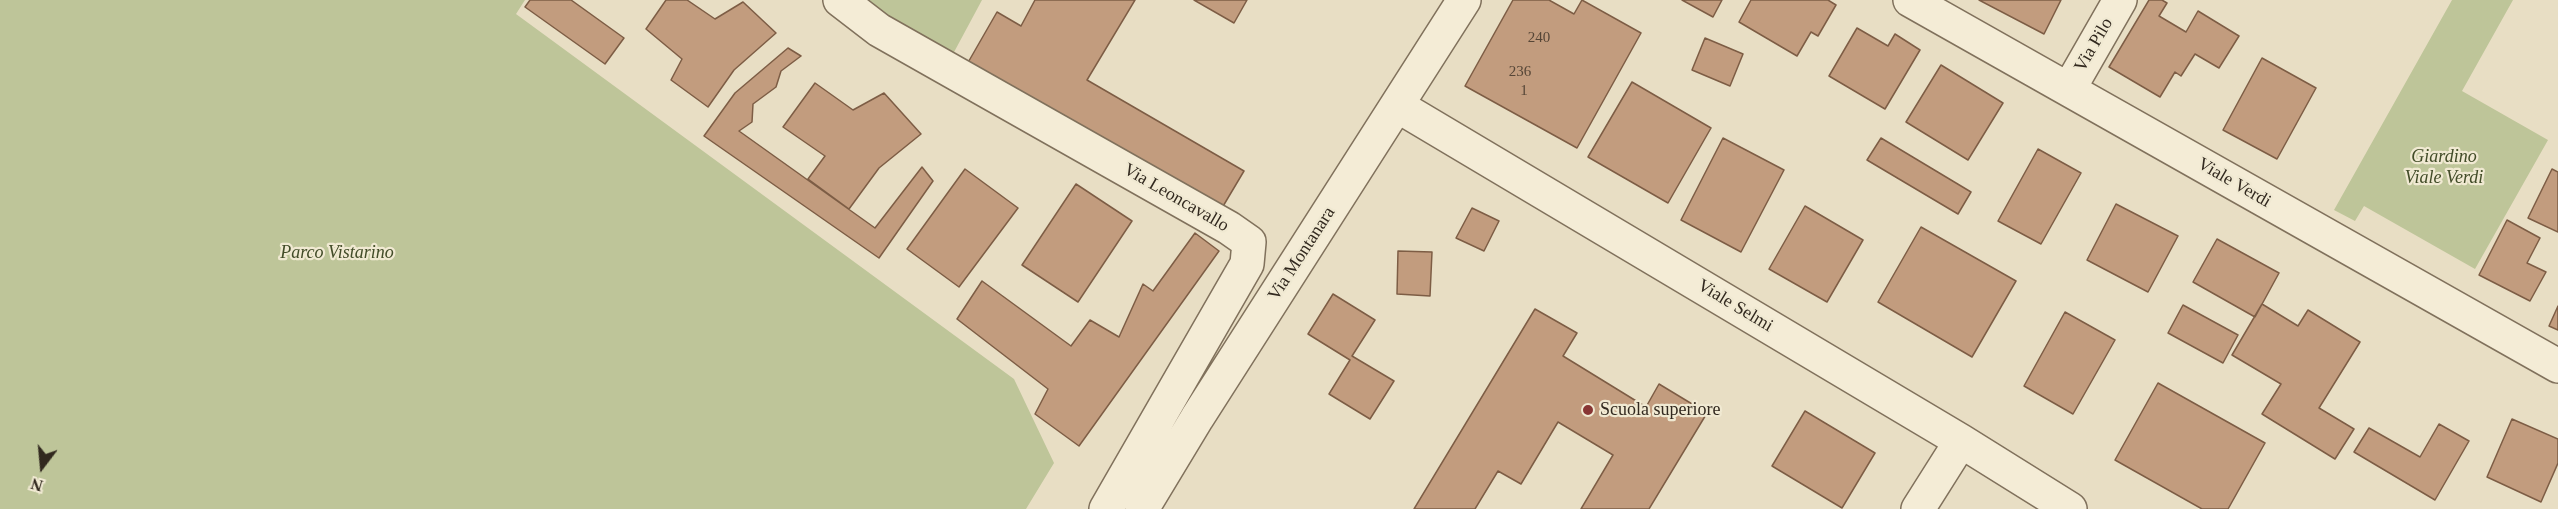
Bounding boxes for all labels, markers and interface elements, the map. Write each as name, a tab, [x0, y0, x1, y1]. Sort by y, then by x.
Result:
street label: Via Pilo	[2070, 14, 2118, 76]
house number: 240	[1528, 29, 1550, 47]
house number: 236	[1509, 63, 1531, 81]
house number: 1	[1520, 82, 1528, 100]
park label: Giardino Viale Verdi	[2405, 146, 2483, 188]
street label: Viale Verdi	[2193, 153, 2275, 213]
street label: Via Leoncavallo	[1119, 159, 1233, 237]
street label: Via Montanara	[1264, 203, 1340, 305]
park label: Parco Vistarino	[280, 242, 394, 264]
street label: Viale Selmi	[1693, 275, 1777, 337]
place label: Scuola superiore	[1600, 399, 1720, 421]
marker: Scuola superiore	[1581, 403, 1595, 417]
north arrow	[12, 437, 72, 497]
text: N	[29, 475, 45, 495]

